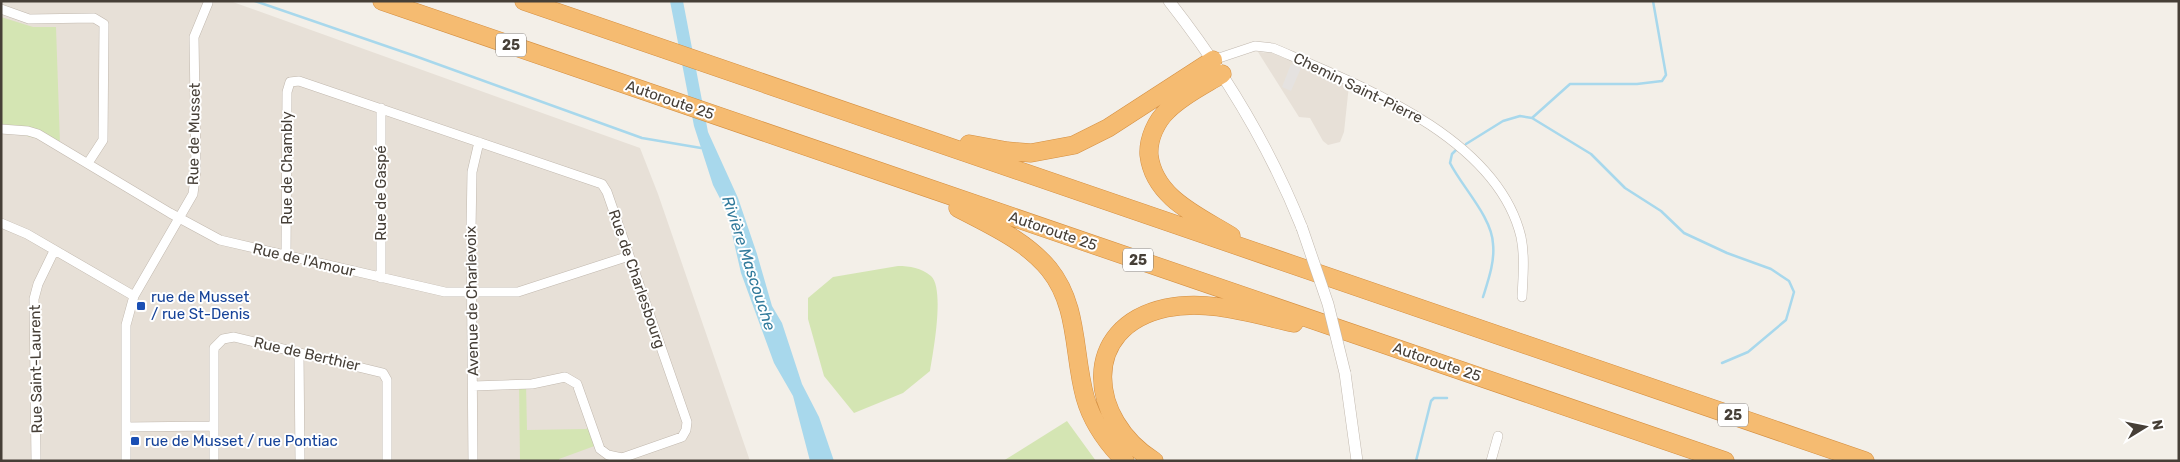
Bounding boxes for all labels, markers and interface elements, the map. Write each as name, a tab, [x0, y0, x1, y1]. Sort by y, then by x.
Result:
road number: 25	[496, 34, 526, 56]
street label: Chemin Saint-Pierre	[1290, 49, 1426, 127]
street label: Autoroute 25	[623, 76, 717, 124]
street label: Rue de Musset	[184, 83, 204, 185]
street label: Rue de Chambly	[278, 111, 296, 225]
street label: Rue de Gaspé	[372, 145, 390, 241]
water label: Rivière Mascouche	[718, 193, 780, 333]
street label: Rue de Charlesbourg	[605, 207, 669, 351]
street label: Autoroute 25	[1006, 207, 1100, 255]
street label: Avenue de Charlevoix	[462, 226, 482, 376]
street label: Rue de l'Amour	[251, 239, 357, 281]
road number: 25	[1123, 248, 1153, 272]
place label: rue de Musset / rue St-Denis	[151, 288, 250, 323]
marker: rue de Musset / rue St-Denis	[135, 300, 147, 312]
street label: Rue Saint-Laurent	[26, 304, 46, 433]
street label: Rue de Berthier	[252, 333, 362, 375]
street label: Autoroute 25	[1390, 338, 1484, 386]
north arrow	[2120, 402, 2170, 452]
road number: 25	[1718, 404, 1748, 426]
text: N	[2148, 418, 2167, 431]
place label: rue de Musset / rue Pontiac	[145, 432, 338, 450]
marker: rue de Musset / rue Pontiac	[129, 435, 141, 447]

